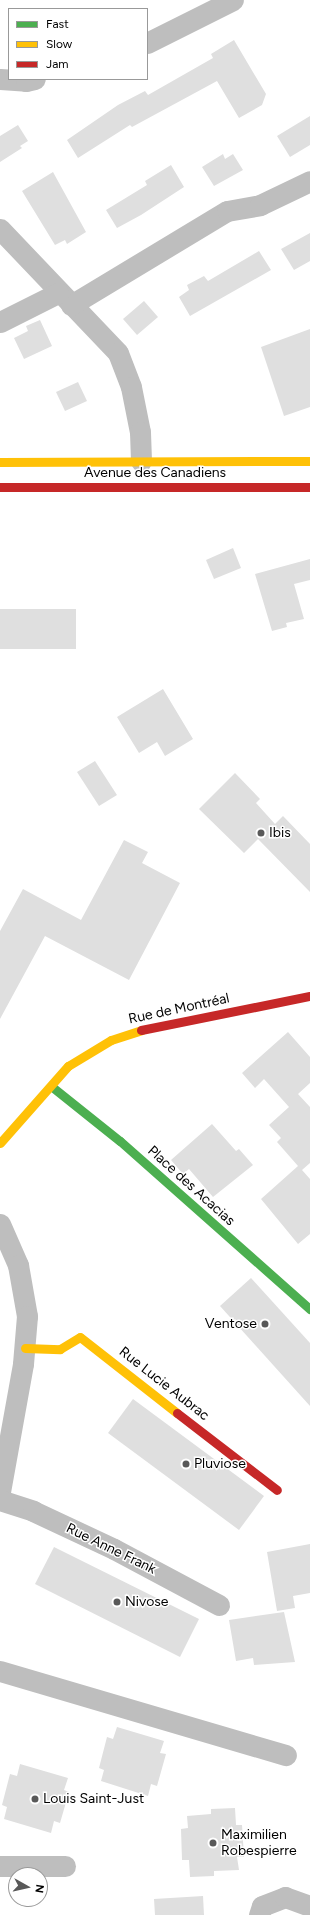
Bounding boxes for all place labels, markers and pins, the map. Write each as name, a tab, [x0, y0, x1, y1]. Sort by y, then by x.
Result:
place label: Ibis	[269, 825, 291, 841]
marker: Ibis	[256, 828, 266, 838]
place label: Ventose	[205, 1316, 257, 1332]
marker: Ventose	[260, 1319, 270, 1329]
place label: Pluviose	[194, 1456, 246, 1472]
marker: Pluviose	[181, 1459, 191, 1469]
place label: Nivose	[125, 1594, 168, 1610]
marker: Nivose	[112, 1597, 122, 1607]
place label: Louis Saint-Just	[43, 1791, 144, 1807]
marker: Louis Saint-Just	[30, 1794, 40, 1804]
place label: Maximilien Robespierre	[221, 1827, 297, 1860]
marker: Maximilien Robespierre	[208, 1838, 218, 1848]

